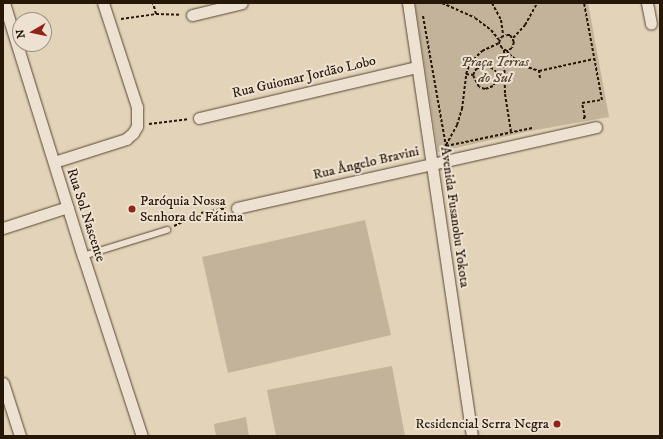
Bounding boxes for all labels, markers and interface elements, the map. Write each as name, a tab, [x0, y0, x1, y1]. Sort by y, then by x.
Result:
north arrow	[12, 12, 52, 52]
text: N	[14, 28, 29, 39]
street label: Rua Guiomar Jordão Lobo	[231, 52, 377, 102]
park label: Praça Terras do Sul	[461, 54, 529, 86]
street label: Rua Ângelo Bravini	[311, 143, 421, 183]
street label: Avenida Fusanobu Yokota	[437, 145, 473, 289]
street label: Rua Sol Nascente	[63, 166, 109, 264]
place label: Paróquia Nossa Senhora de Fátima	[140, 193, 243, 226]
marker: Paróquia Nossa Senhora de Fátima	[127, 204, 137, 214]
place label: Residencial Serra Negra	[415, 416, 549, 432]
marker: Residencial Serra Negra	[552, 419, 562, 429]

